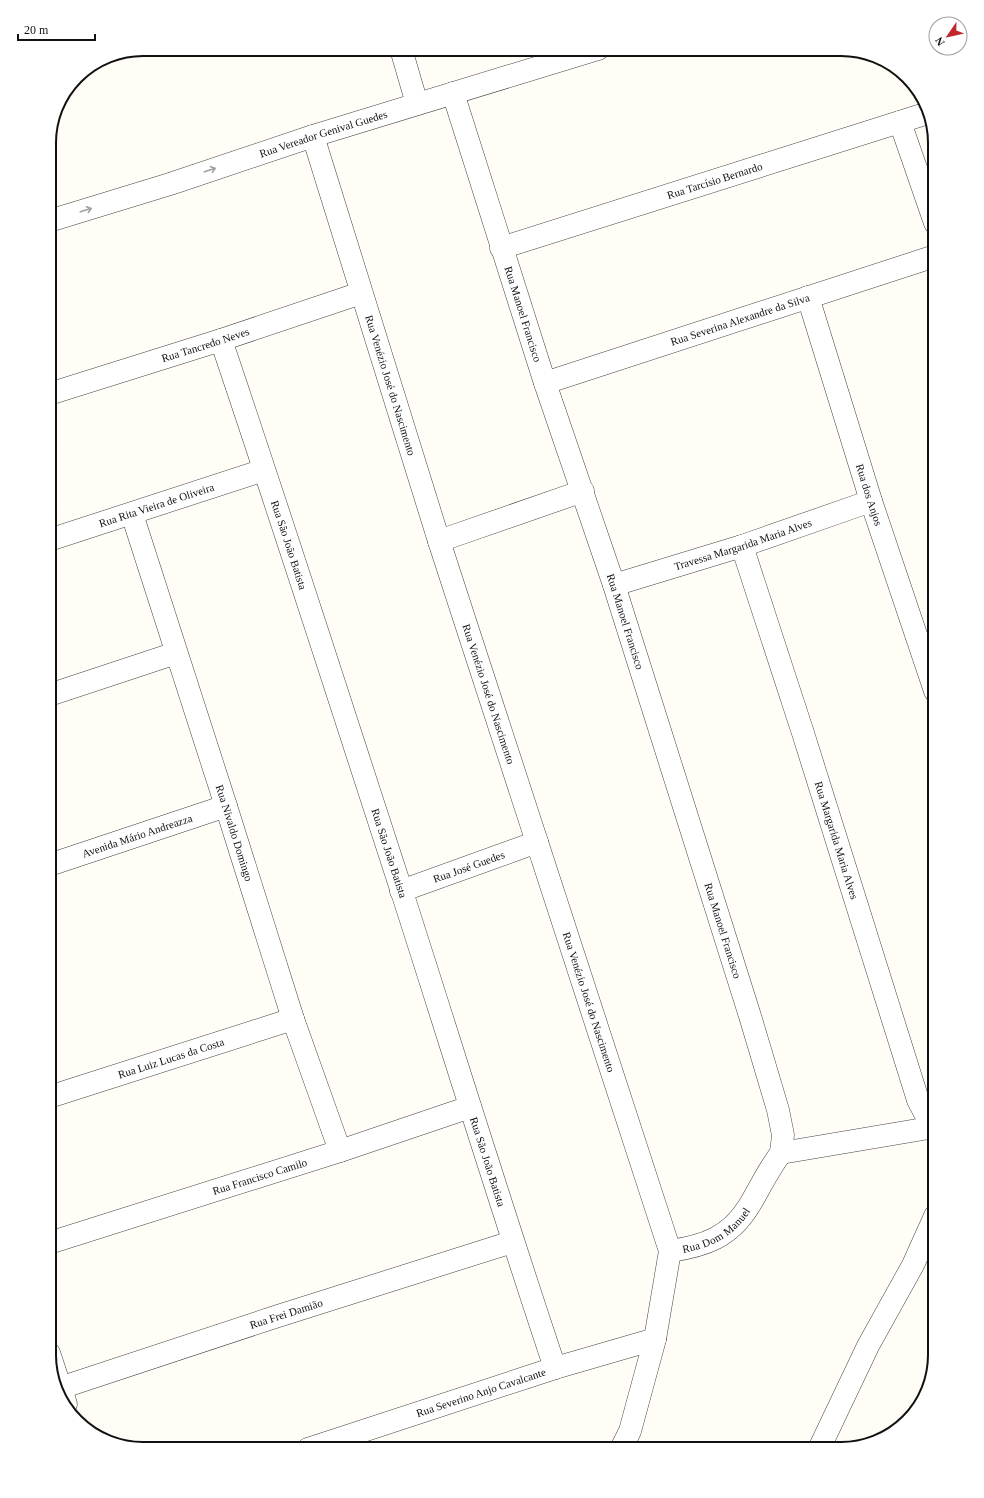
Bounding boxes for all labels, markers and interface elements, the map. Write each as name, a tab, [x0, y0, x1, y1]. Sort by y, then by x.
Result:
scale bar	[18, 16, 95, 42]
north arrow	[928, 16, 968, 56]
text: 20 m	[24, 23, 49, 37]
text: N	[932, 35, 947, 48]
street label: Rua Vereador Genival Guedes	[258, 108, 389, 160]
street label: Rua Tarcísio Bernardo	[665, 160, 764, 201]
one-way arrow	[204, 166, 217, 173]
one-way arrow	[80, 206, 93, 213]
street label: Rua Manoel Francisco	[502, 265, 544, 364]
street label: Rua Severina Alexandre da Silva	[669, 291, 811, 348]
street label: Rua Venézio José do Nascimento	[363, 313, 418, 457]
street label: Rua Tancredo Neves	[160, 325, 251, 364]
street label: Rua dos Anjos	[854, 462, 885, 527]
street label: Rua Rita Vieira de Oliveira	[97, 481, 216, 529]
street label: Rua São João Batista	[269, 499, 309, 591]
street label: Travessa Margarida Maria Alves	[672, 516, 813, 572]
street label: Rua Manoel Francisco	[605, 572, 646, 671]
street label: Rua Venézio José do Nascimento	[460, 622, 517, 766]
street label: Rua Margarida Maria Alves	[812, 780, 861, 901]
street label: Rua Nivaldo Domingo	[214, 783, 255, 883]
street label: Rua São João Batista	[369, 807, 409, 899]
street label: Avenida Mário Andreazza	[81, 812, 194, 860]
street label: Rua José Guedes	[431, 848, 506, 885]
street label: Rua Manoel Francisco	[702, 881, 744, 980]
street label: Rua Venézio José do Nascimento	[561, 931, 618, 1074]
street label: Rua Luiz Lucas da Costa	[116, 1035, 226, 1081]
street label: Rua São João Batista	[468, 1116, 508, 1208]
street label: Rua Francisco Camilo	[211, 1156, 309, 1197]
street label: Rua Dom Manuel	[681, 1205, 752, 1255]
street label: Rua Frei Damião	[248, 1296, 324, 1331]
street label: Rua Severino Anjo Cavalcante	[415, 1365, 547, 1419]

